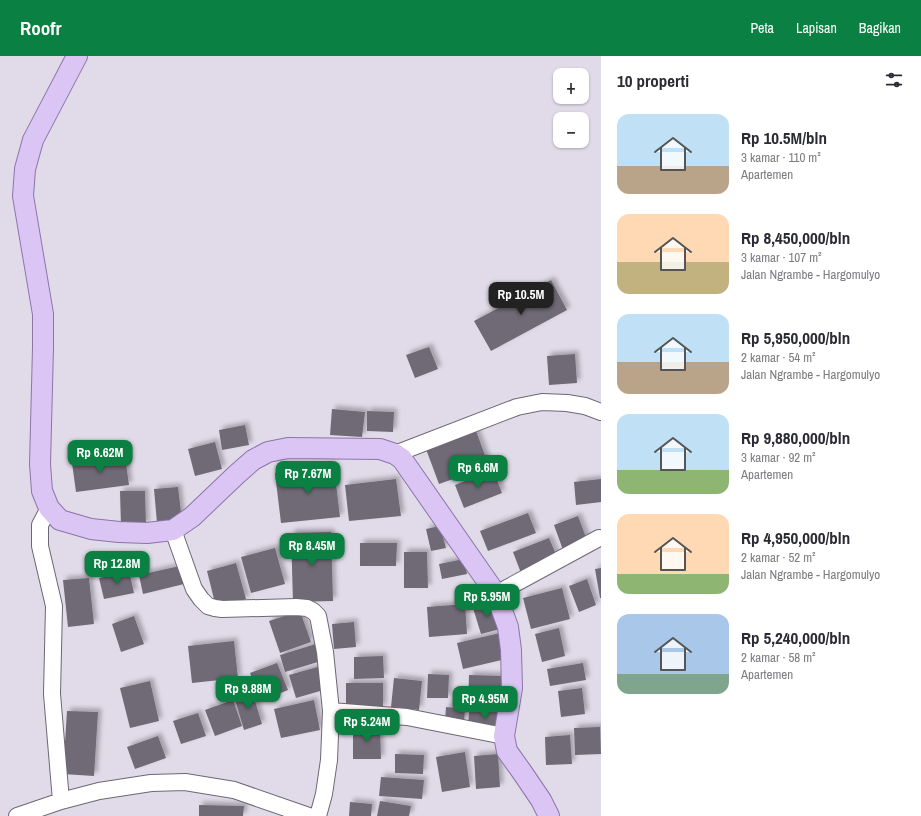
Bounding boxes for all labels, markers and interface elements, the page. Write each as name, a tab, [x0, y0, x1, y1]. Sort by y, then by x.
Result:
text: Roofr	[20, 15, 62, 41]
text: Peta	[750, 19, 774, 37]
text: Lapisan	[796, 19, 837, 37]
text: Bagikan	[859, 19, 901, 37]
map controls	[553, 68, 589, 148]
button: +	[553, 68, 589, 104]
text: 10 properti	[617, 69, 689, 92]
icon: filters	[883, 69, 905, 91]
button: −	[553, 112, 589, 148]
text: Rp 10.5M/bln	[741, 126, 827, 149]
icon: home	[649, 130, 697, 178]
text: 3 kamar · 110 m²	[741, 149, 821, 166]
text: Apartemen	[741, 166, 793, 183]
text: Rp 8,450,000/bln	[741, 226, 850, 249]
icon: home	[649, 230, 697, 278]
text: 3 kamar · 107 m²	[741, 249, 822, 266]
text: Jalan Ngrambe - Hargomulyo	[741, 266, 880, 283]
pin: Rp 10.5M	[480, 282, 562, 316]
text: Rp 10.5M	[498, 286, 544, 303]
text: Rp 5,950,000/bln	[741, 326, 850, 349]
icon: home	[649, 330, 697, 378]
text: 2 kamar · 54 m²	[741, 349, 816, 366]
text: Jalan Ngrambe - Hargomulyo	[741, 366, 880, 383]
text: Rp 9,880,000/bln	[741, 426, 850, 449]
icon: home	[649, 430, 697, 478]
pin: Rp 6.62M	[59, 440, 141, 474]
text: Rp 6.62M	[77, 444, 123, 461]
text: 3 kamar · 92 m²	[741, 449, 816, 466]
pin: Rp 6.6M	[441, 455, 515, 489]
text: Rp 6.6M	[458, 459, 498, 476]
pin: Rp 7.67M	[267, 461, 349, 495]
text: Rp 7.67M	[285, 465, 331, 482]
text: Apartemen	[741, 466, 793, 483]
text: Rp 4,950,000/bln	[741, 526, 850, 549]
icon: home	[649, 530, 697, 578]
pin: Rp 8.45M	[271, 533, 353, 567]
text: Rp 8.45M	[289, 537, 335, 554]
text: 2 kamar · 52 m²	[741, 549, 816, 566]
pin: Rp 12.8M	[76, 551, 158, 585]
text: Rp 12.8M	[94, 555, 140, 572]
text: Jalan Ngrambe - Hargomulyo	[741, 566, 880, 583]
pin: Rp 5.95M	[446, 584, 528, 618]
text: Rp 5.95M	[464, 588, 510, 605]
text: Rp 5,240,000/bln	[741, 626, 850, 649]
icon: home	[649, 630, 697, 678]
text: 2 kamar · 58 m²	[741, 649, 816, 666]
text: Apartemen	[741, 666, 793, 683]
pin: Rp 9.88M	[207, 676, 289, 710]
text: Rp 9.88M	[225, 680, 271, 697]
pin: Rp 4.95M	[444, 686, 526, 720]
text: Rp 4.95M	[462, 690, 508, 707]
pin: Rp 5.24M	[326, 709, 408, 743]
text: Rp 5.24M	[344, 713, 390, 730]

